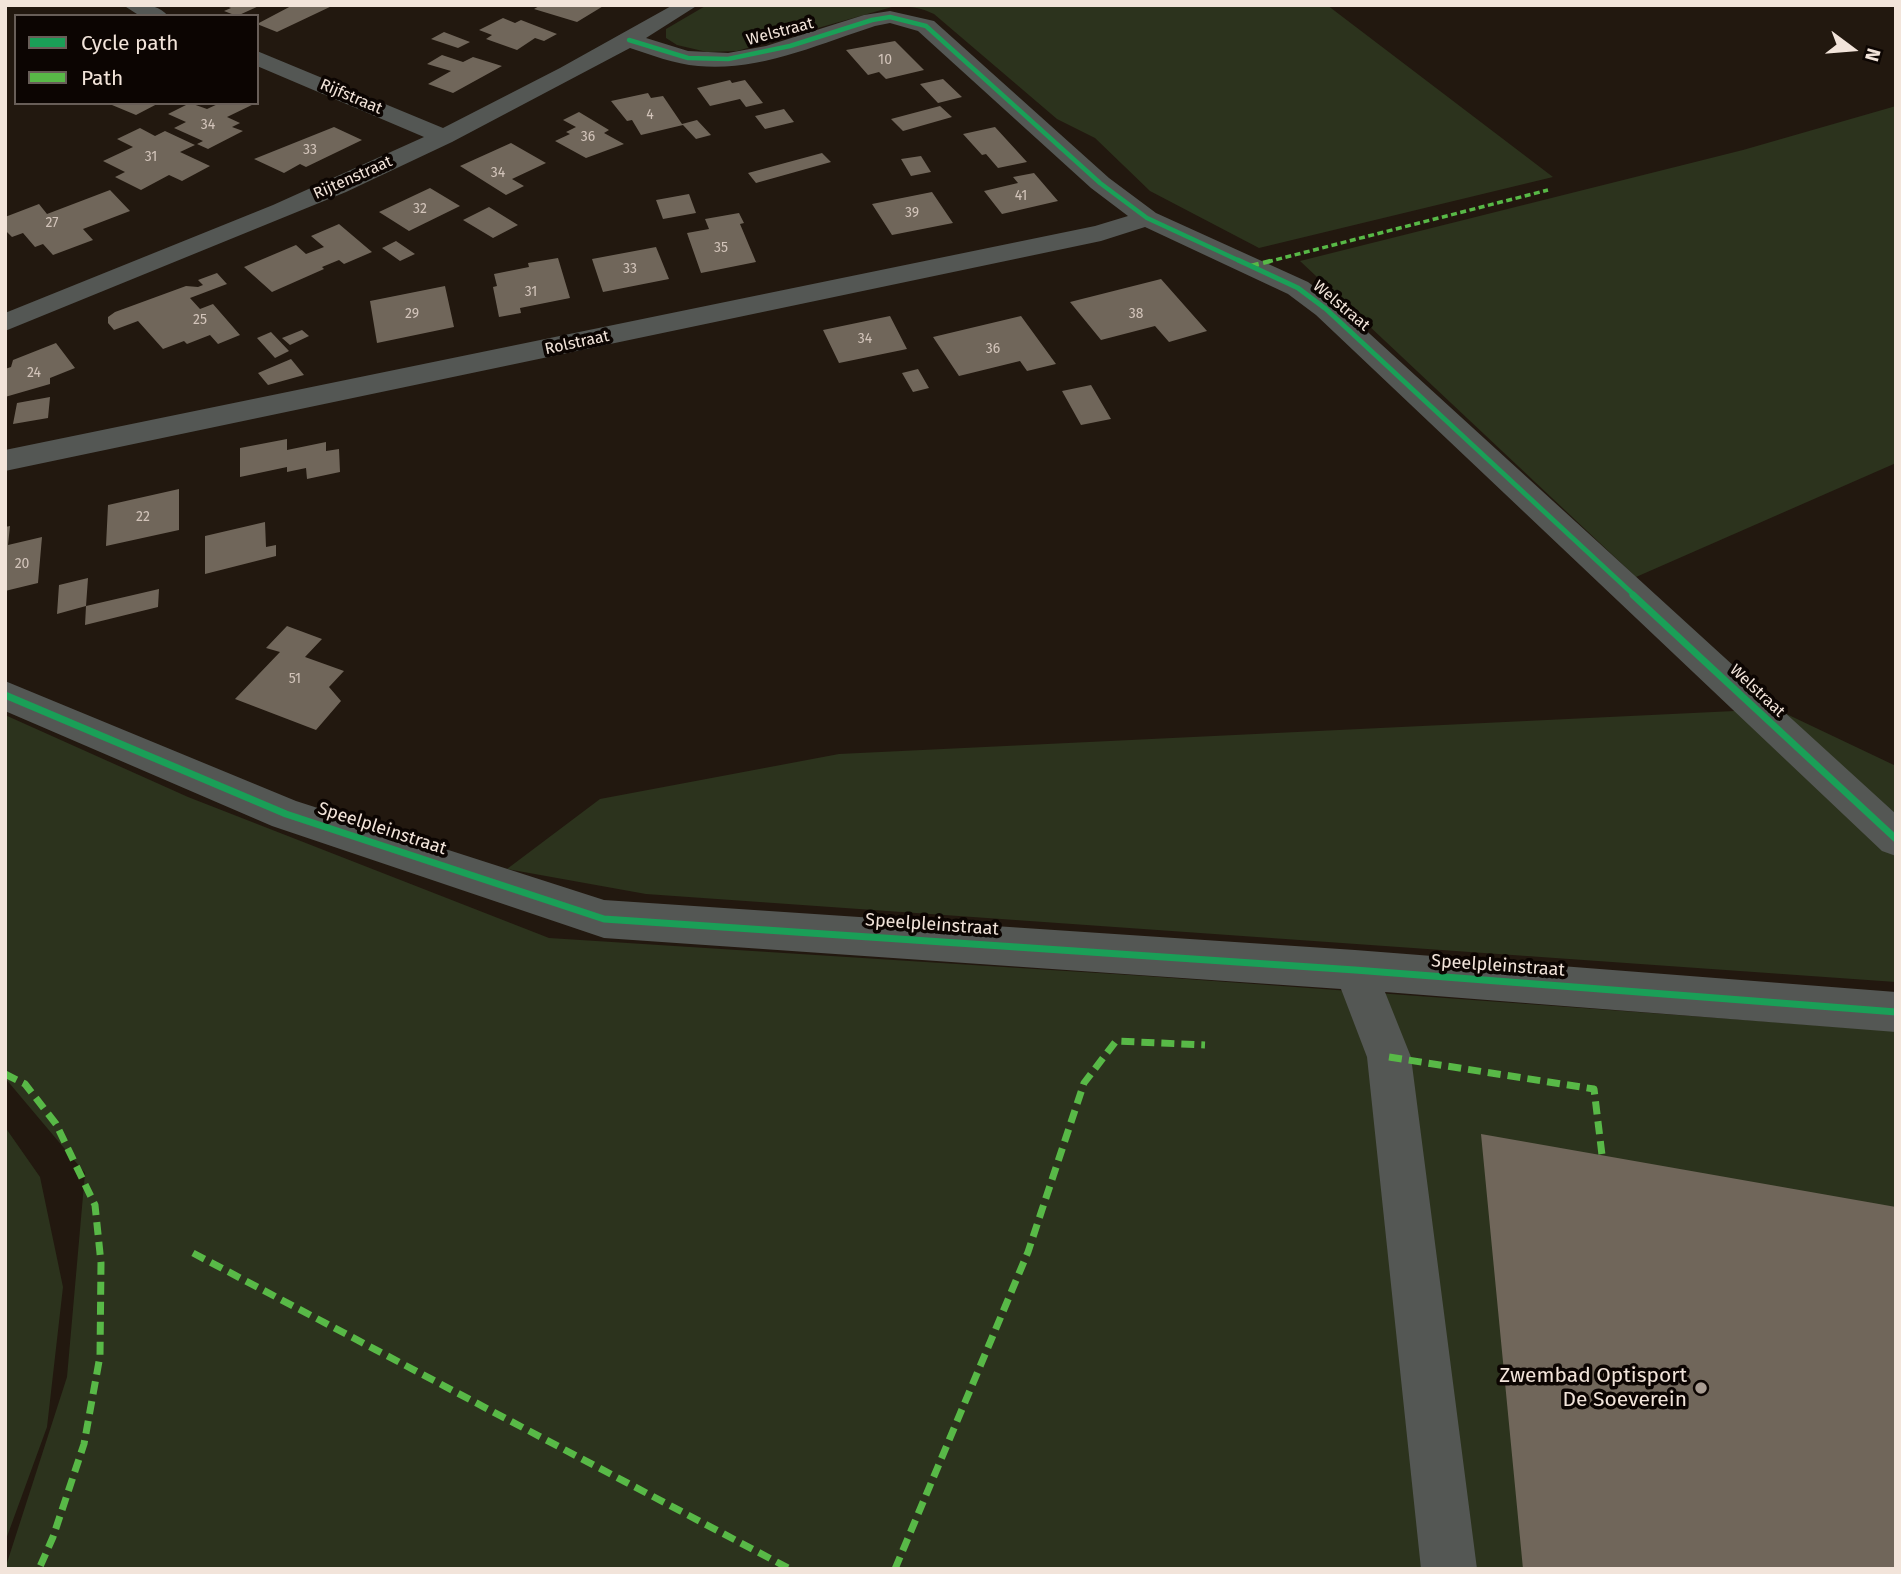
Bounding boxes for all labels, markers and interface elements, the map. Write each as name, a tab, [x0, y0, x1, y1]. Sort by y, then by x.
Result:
legend	[14, 14, 259, 105]
street label: Welstraat	[744, 14, 816, 50]
north arrow	[1817, 14, 1887, 84]
text: Cycle path	[81, 30, 179, 56]
text: N	[1860, 46, 1885, 64]
house number: 10	[878, 52, 892, 68]
text: Path	[81, 65, 123, 91]
street label: Rijfstraat	[317, 75, 385, 119]
house number: 4	[646, 107, 654, 123]
house number: 34	[201, 117, 215, 133]
house number: 36	[581, 129, 595, 145]
house number: 33	[303, 142, 317, 158]
house number: 31	[145, 149, 157, 165]
street label: Rijtenstraat	[311, 152, 395, 204]
house number: 34	[491, 165, 505, 181]
house number: 41	[1015, 188, 1027, 204]
house number: 32	[413, 201, 427, 217]
house number: 39	[905, 205, 919, 221]
house number: 27	[45, 215, 59, 231]
house number: 35	[714, 240, 728, 256]
house number: 33	[623, 261, 637, 277]
street label: Welstraat	[1309, 277, 1373, 335]
house number: 31	[525, 284, 537, 300]
house number: 29	[405, 306, 419, 322]
house number: 38	[1129, 306, 1143, 322]
house number: 25	[193, 312, 207, 328]
street label: Rolstraat	[543, 327, 611, 359]
house number: 34	[858, 331, 872, 347]
house number: 36	[986, 341, 1000, 357]
house number: 24	[27, 365, 41, 381]
house number: 22	[136, 509, 150, 525]
house number: 20	[15, 556, 29, 572]
street label: Welstraat	[1725, 661, 1789, 721]
house number: 51	[289, 671, 301, 687]
street label: Speelpleinstraat	[315, 798, 449, 860]
street label: Speelpleinstraat	[864, 910, 1000, 940]
street label: Speelpleinstraat	[1430, 951, 1566, 981]
place label: Zwembad Optisport De Soeverein	[1499, 1363, 1687, 1413]
marker: Zwembad Optisport De Soeverein	[1693, 1380, 1709, 1396]

